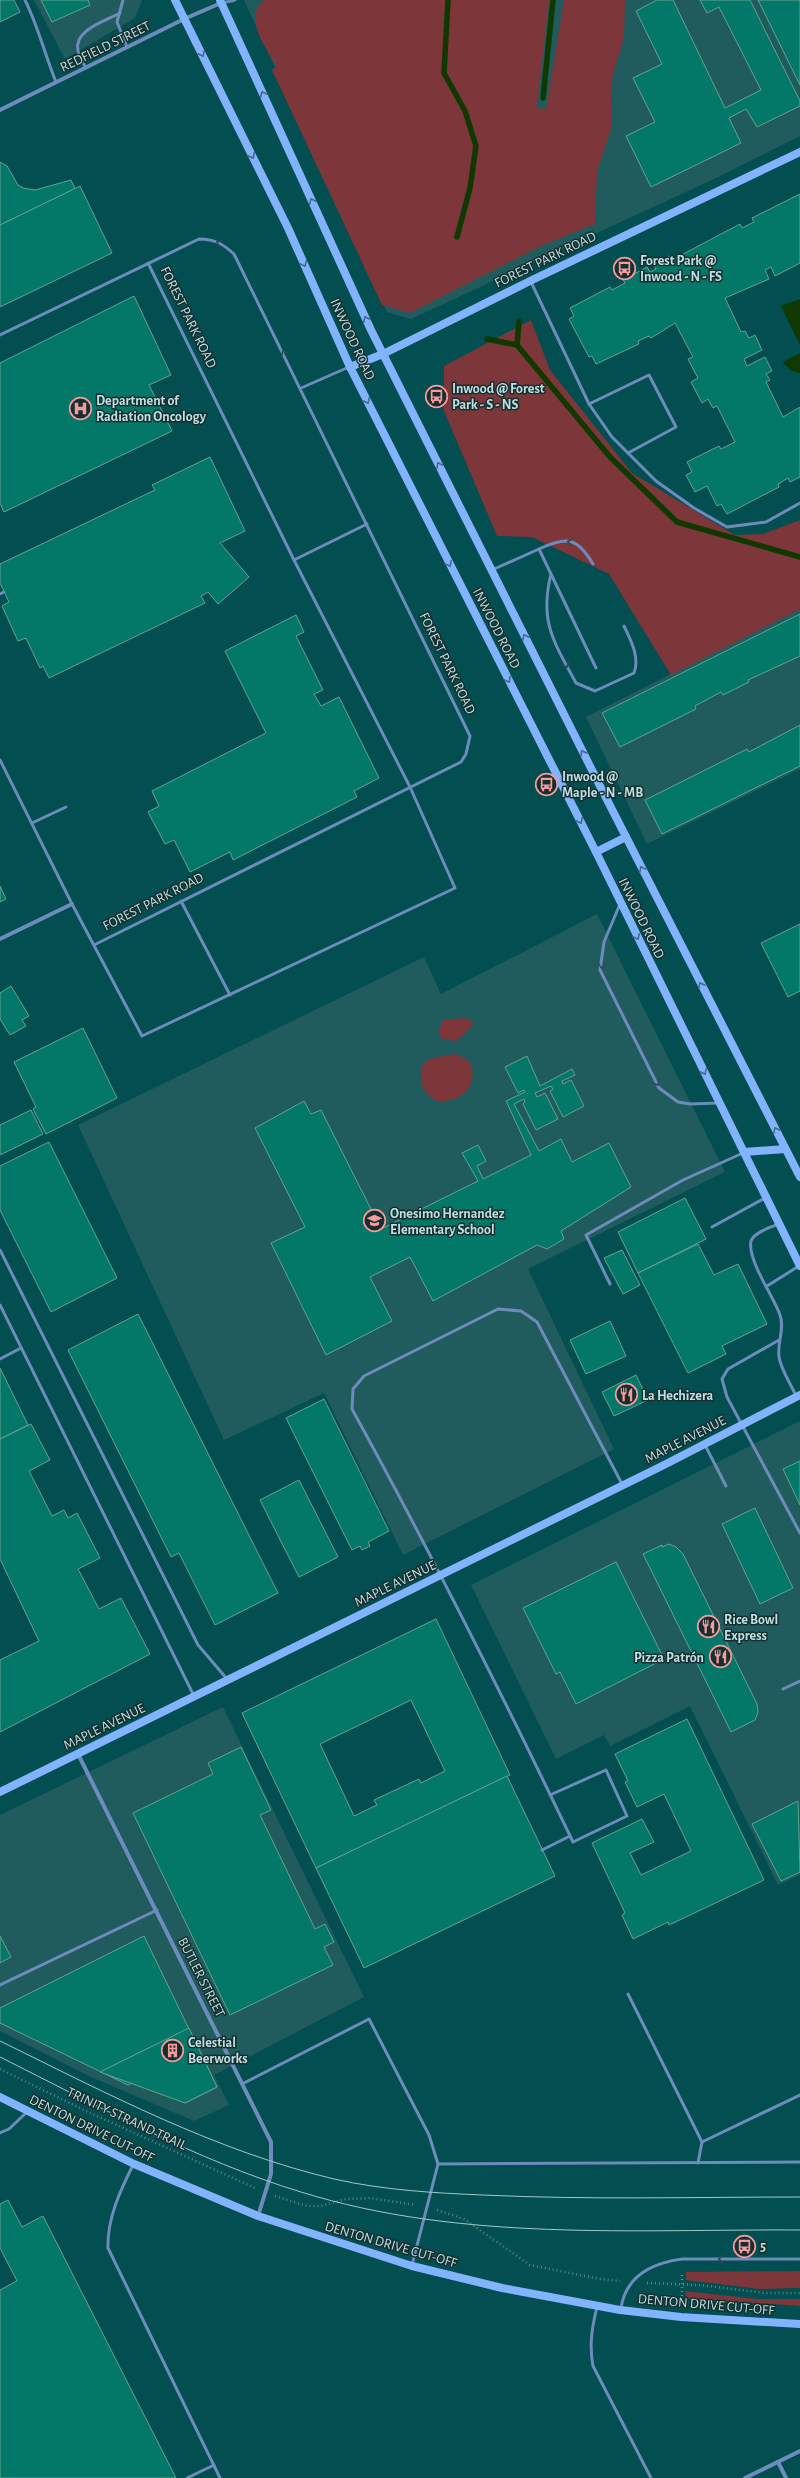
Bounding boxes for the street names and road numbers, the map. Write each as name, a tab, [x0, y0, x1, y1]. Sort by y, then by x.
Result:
street label: REDFIELD STREET	[58, 19, 153, 75]
street label: FOREST PARK ROAD	[493, 229, 598, 290]
street label: FOREST PARK ROAD	[158, 265, 219, 370]
street label: INWOOD ROAD	[327, 297, 377, 382]
street label: INWOOD ROAD	[470, 586, 522, 671]
street label: FOREST PARK ROAD	[417, 611, 478, 716]
street label: FOREST PARK ROAD	[101, 870, 206, 933]
street label: INWOOD ROAD	[616, 876, 667, 961]
street label: MAPLE AVENUE	[643, 1413, 728, 1466]
street label: MAPLE AVENUE	[352, 1558, 439, 1610]
street label: MAPLE AVENUE	[61, 1701, 148, 1753]
street label: BUTLER STREET	[175, 1935, 227, 2020]
street label: TRINITY STRAND TRAIL	[65, 2085, 189, 2153]
street label: DENTON DRIVE CUT-OFF	[27, 2093, 157, 2166]
street label: DENTON DRIVE CUT-OFF	[323, 2219, 459, 2271]
street label: DENTON DRIVE CUT-OFF	[637, 2292, 776, 2318]

